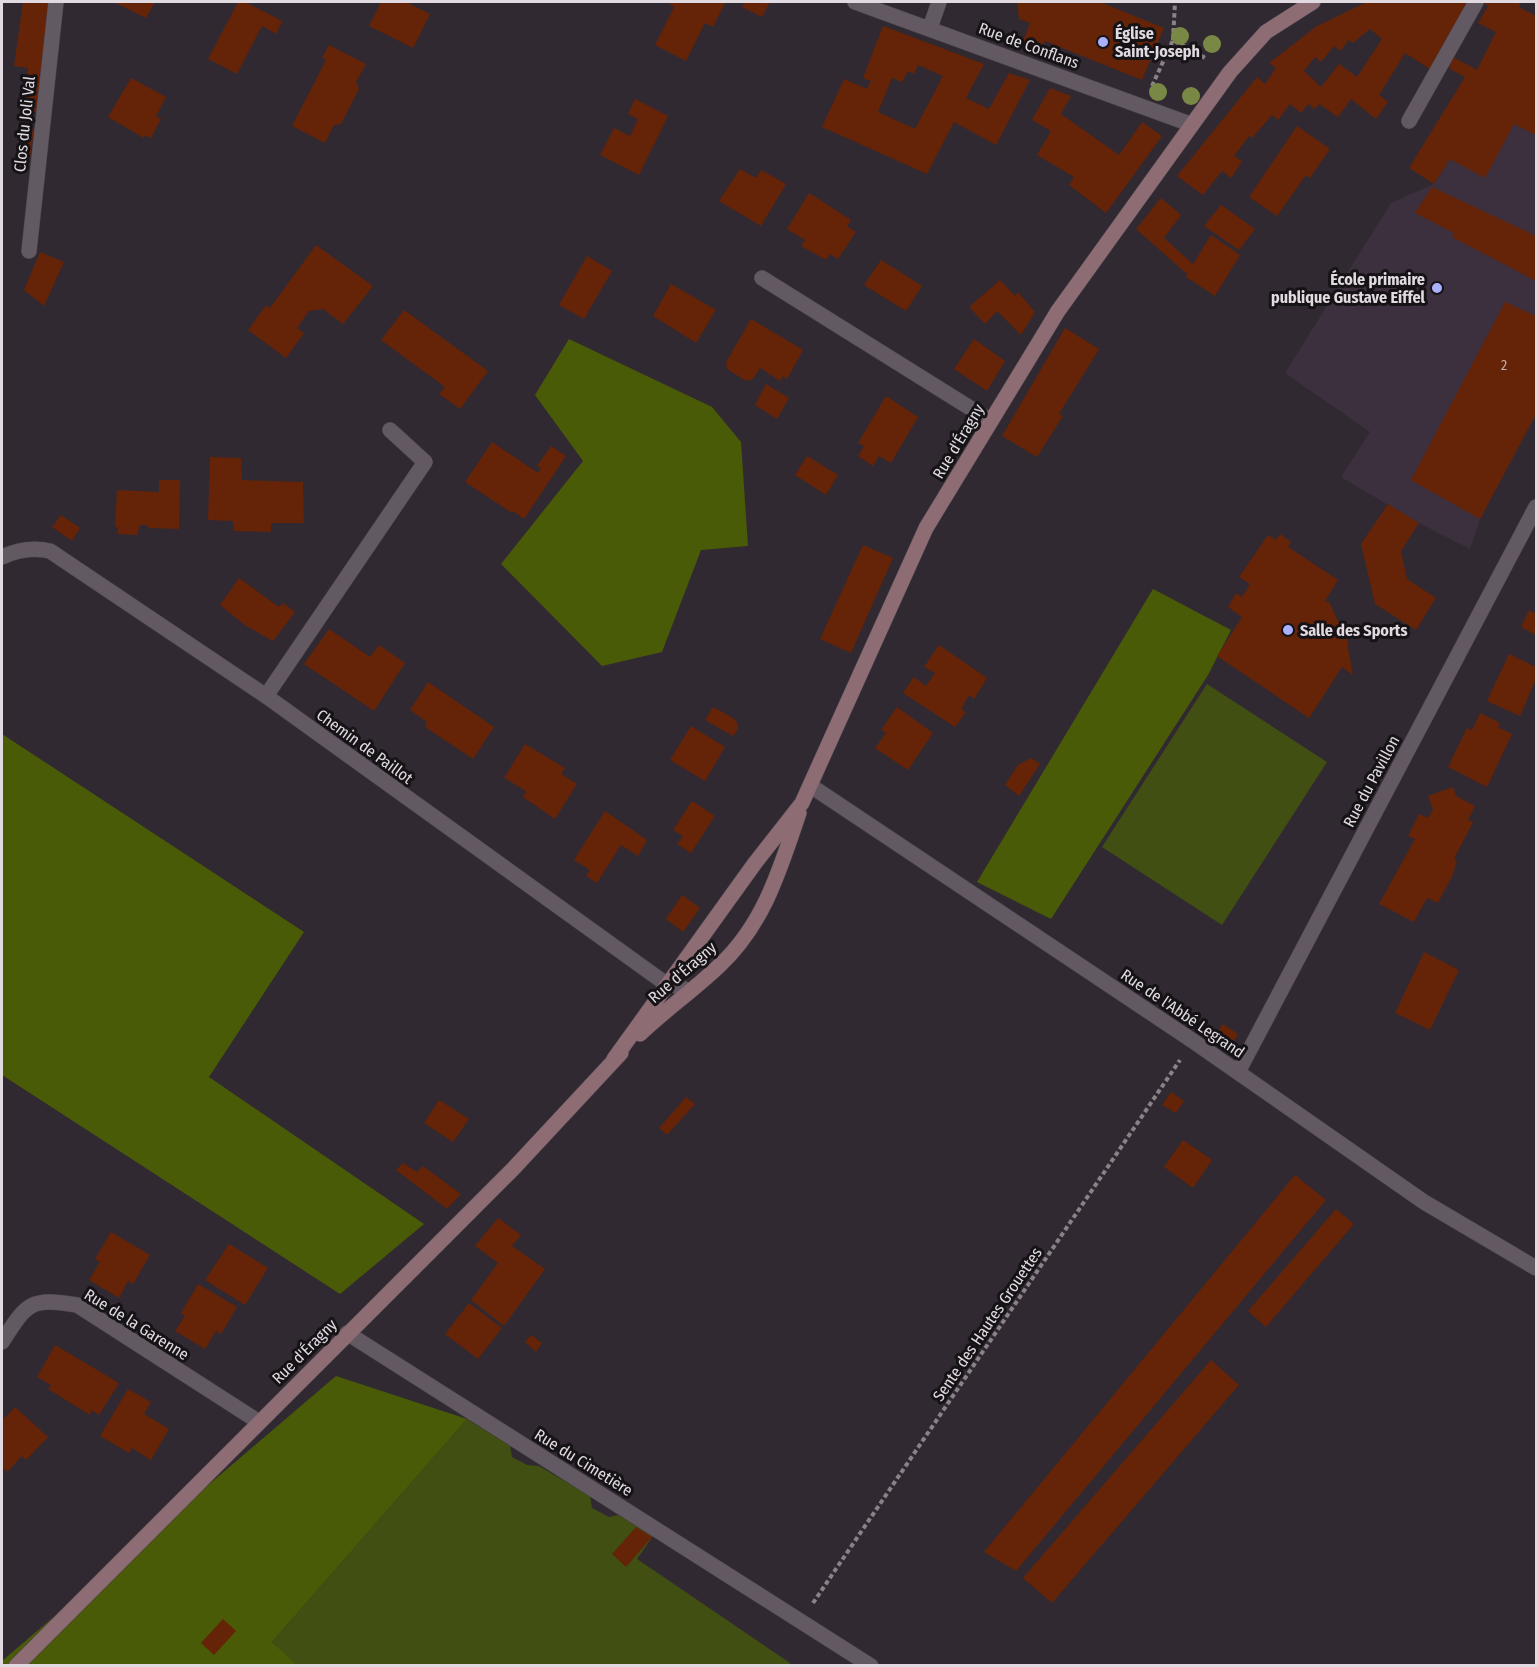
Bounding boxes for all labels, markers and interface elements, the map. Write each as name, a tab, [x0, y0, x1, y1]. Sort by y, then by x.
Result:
street label: Rue de Conflans	[976, 19, 1082, 72]
place label: Église Saint-Joseph	[1115, 23, 1200, 61]
marker: Église Saint-Joseph	[1096, 35, 1110, 49]
street label: Clos du Joli Val	[10, 75, 39, 173]
place label: École primaire publique Gustave Eiffel	[1271, 269, 1426, 307]
marker: École primaire publique Gustave Eiffel	[1430, 281, 1444, 295]
house number: 2	[1501, 357, 1507, 374]
street label: Rue d'Éragny	[929, 400, 989, 482]
place label: Salle des Sports	[1300, 621, 1407, 640]
marker: Salle des Sports	[1281, 623, 1295, 637]
street label: Chemin de Paillot	[313, 705, 417, 788]
street label: Rue du Pavillon	[1339, 732, 1404, 830]
street label: Rue d'Éragny	[645, 937, 721, 1007]
street label: Rue de l'Abbé Legrand	[1117, 965, 1248, 1062]
street label: Sente des Hautes Grouettes	[929, 1244, 1046, 1405]
street label: Rue de la Garenne	[81, 1285, 193, 1364]
street label: Rue d'Éragny	[268, 1314, 341, 1388]
street label: Rue du Cimetière	[531, 1425, 636, 1500]

